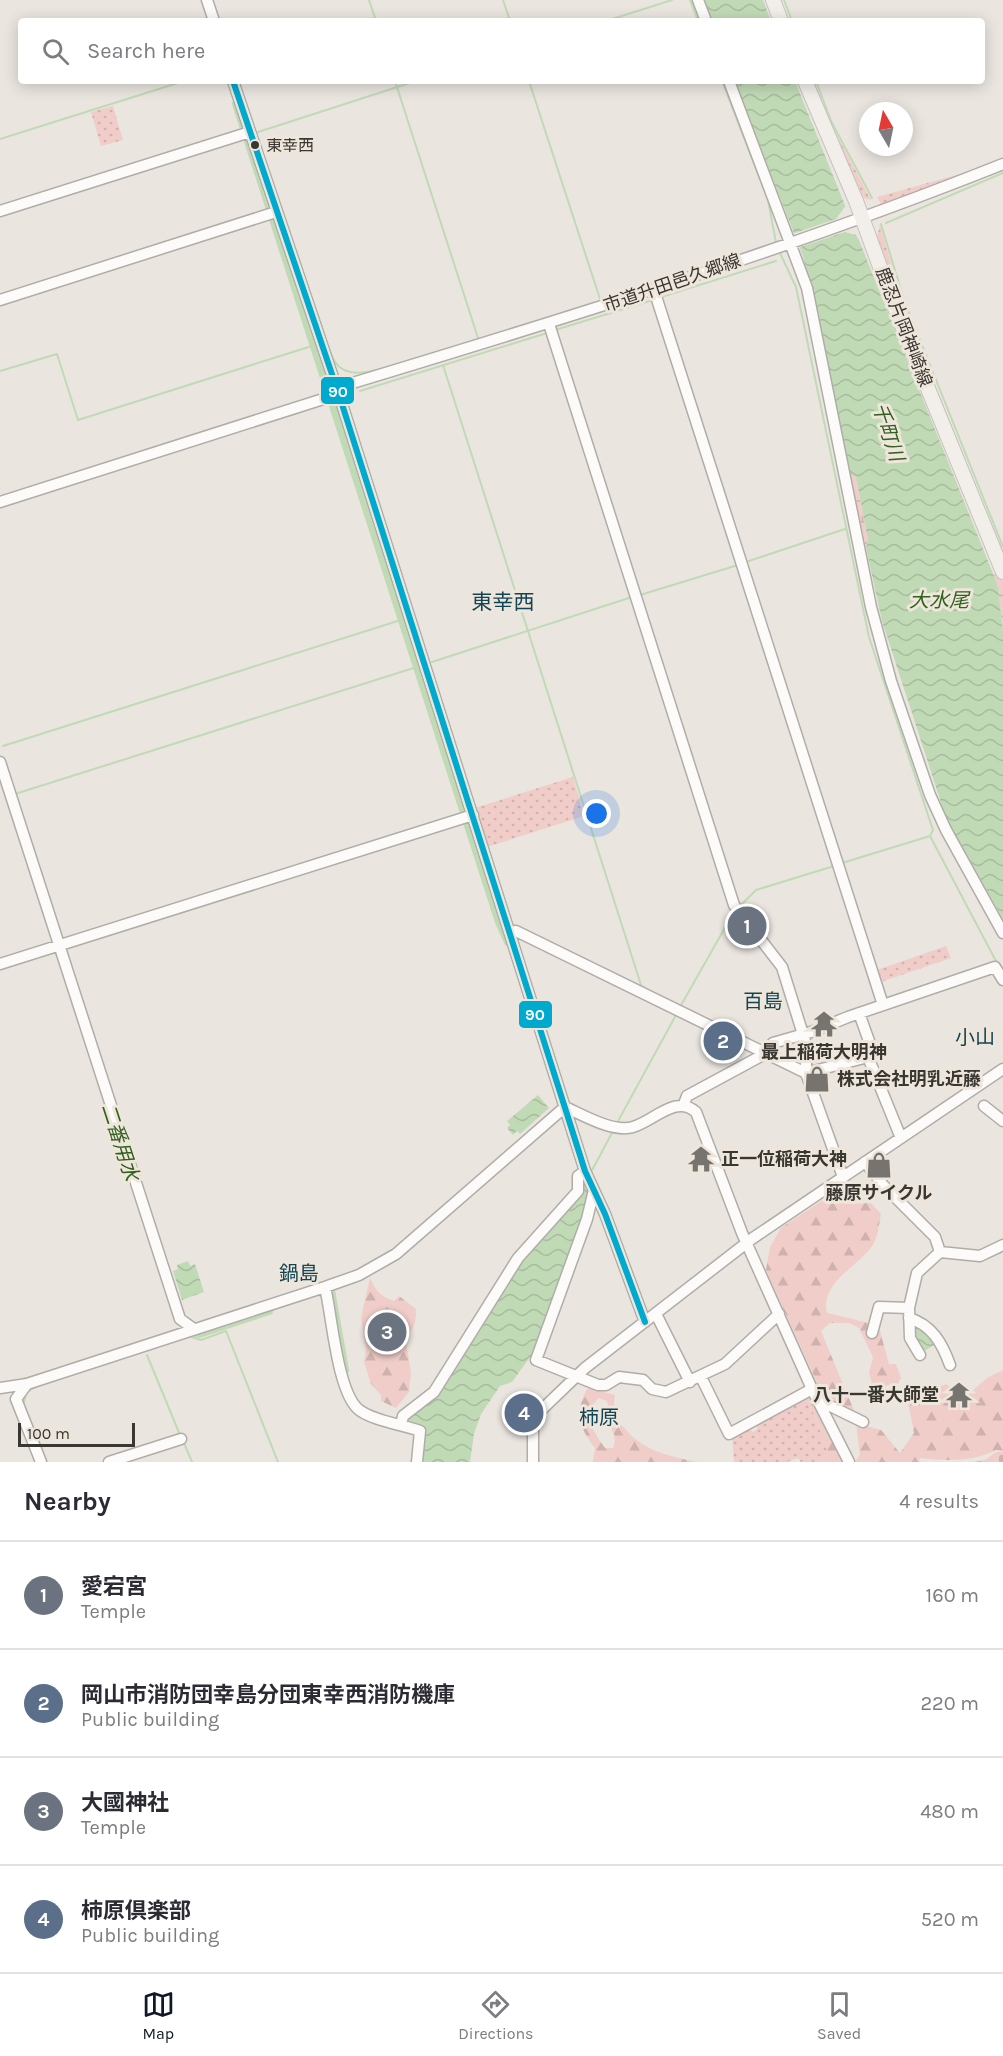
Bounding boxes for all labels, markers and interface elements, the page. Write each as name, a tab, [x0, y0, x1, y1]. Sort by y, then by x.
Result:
search box	[18, 18, 985, 84]
icon: search	[39, 35, 72, 68]
text: Search here	[87, 38, 205, 64]
north arrow	[859, 102, 913, 156]
place label: 東幸西	[266, 136, 314, 155]
marker: 東幸西	[249, 139, 261, 151]
street label: 市道升田邑久郷線	[600, 249, 744, 317]
street label: 鹿忍片岡神崎線	[871, 264, 937, 390]
line badge: 90	[320, 376, 355, 405]
text: 90	[328, 382, 348, 401]
water label: 千町川	[868, 400, 909, 466]
water label: 大水尾	[909, 589, 971, 612]
district label: 東幸西	[472, 590, 535, 614]
your location	[582, 799, 611, 828]
pin: 1	[728, 904, 766, 948]
district label: 百島	[743, 990, 783, 1013]
line badge: 90	[518, 1000, 553, 1029]
text: 90	[525, 1005, 545, 1024]
temple icon: 最上稲荷大明神	[809, 1009, 839, 1039]
pin: 2	[704, 1018, 742, 1064]
district label: 小山	[955, 1026, 995, 1049]
place label: 最上稲荷大明神	[761, 1041, 887, 1063]
shop icon: 株式会社明乳近藤	[802, 1064, 832, 1094]
place label: 株式会社明乳近藤	[837, 1068, 981, 1090]
water label: 二番用水	[97, 1100, 144, 1185]
temple icon: 正一位稲荷大神	[686, 1144, 716, 1174]
place label: 正一位稲荷大神	[721, 1148, 847, 1170]
shop icon: 藤原サイクル	[864, 1150, 894, 1180]
place label: 藤原サイクル	[825, 1182, 933, 1204]
district label: 鍋島	[279, 1262, 319, 1285]
pin: 3	[368, 1310, 406, 1354]
temple icon: 八十一番大師堂	[944, 1380, 974, 1410]
place label: 八十一番大師堂	[813, 1384, 939, 1406]
pin: 4	[504, 1390, 544, 1436]
district label: 柿原	[579, 1406, 619, 1429]
scale bar	[18, 1420, 135, 1448]
text: 100 m	[27, 1424, 70, 1443]
text: Nearby	[24, 1486, 111, 1517]
text: 4 results	[899, 1490, 979, 1513]
text: 愛宕宮	[81, 1574, 147, 1600]
text: 1	[40, 1584, 47, 1607]
text: 160 m	[926, 1584, 979, 1607]
text: Temple	[81, 1600, 146, 1623]
text: 岡山市消防団幸島分団東幸西消防機庫	[81, 1682, 455, 1708]
text: 2	[37, 1692, 50, 1715]
text: 220 m	[920, 1692, 979, 1715]
text: Public building	[81, 1708, 219, 1731]
text: 大國神社	[81, 1790, 169, 1816]
text: 3	[37, 1800, 50, 1823]
text: 480 m	[920, 1800, 979, 1823]
text: Temple	[81, 1816, 146, 1839]
text: 柿原倶楽部	[81, 1898, 191, 1924]
text: 4	[38, 1908, 49, 1931]
text: 520 m	[921, 1908, 979, 1931]
text: Public building	[81, 1924, 219, 1947]
tab: Map	[142, 1988, 175, 2043]
tab: Directions	[458, 1988, 533, 2043]
tab: Saved	[817, 1988, 861, 2043]

